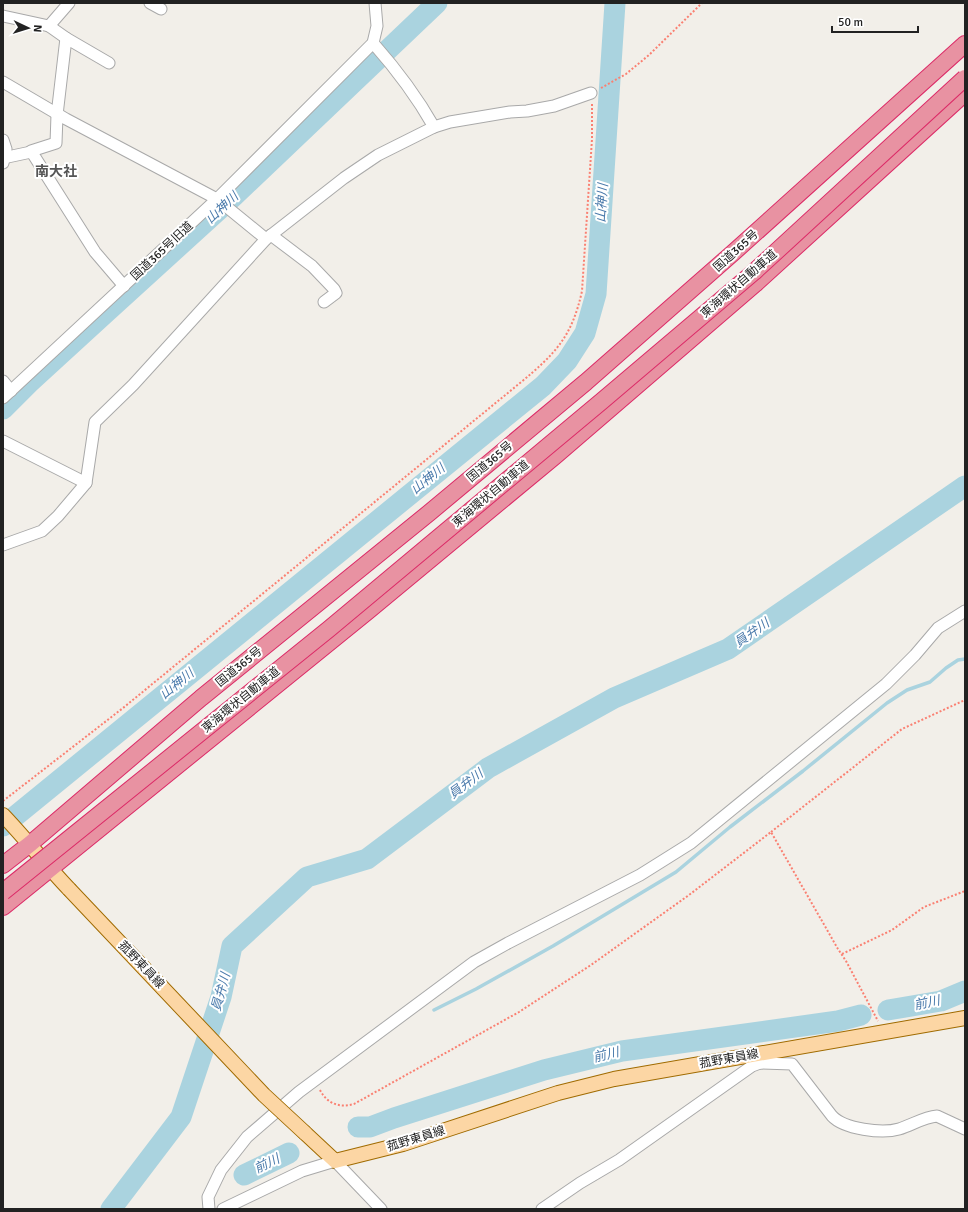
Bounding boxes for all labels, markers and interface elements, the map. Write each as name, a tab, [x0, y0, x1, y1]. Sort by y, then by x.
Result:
north arrow	[8, 8, 48, 48]
scale bar	[832, 8, 918, 34]
text: 50 m	[838, 15, 863, 30]
text: N	[31, 24, 44, 33]
district label: 南大社	[35, 163, 77, 180]
water label: 山神川	[593, 181, 611, 223]
water label: 山神川	[202, 187, 243, 227]
street label: 国道365号旧道	[128, 218, 196, 284]
street label: 国道365号	[710, 227, 762, 275]
street label: 東海環状自動車道	[698, 247, 780, 321]
street label: 国道365号	[464, 438, 516, 486]
street label: 東海環状自動車道	[449, 457, 533, 531]
water label: 山神川	[408, 459, 450, 497]
water label: 員弁川	[731, 614, 774, 651]
street label: 国道365号	[213, 644, 265, 690]
water label: 山神川	[157, 664, 199, 702]
street label: 東海環状自動車道	[199, 664, 283, 736]
water label: 員弁川	[446, 765, 488, 802]
street label: 菰野東員線	[115, 938, 167, 992]
water label: 員弁川	[208, 969, 234, 1013]
water label: 前川	[913, 992, 943, 1014]
water label: 前川	[591, 1044, 622, 1066]
street label: 菰野東員線	[698, 1046, 760, 1072]
street label: 菰野東員線	[385, 1123, 447, 1155]
water label: 前川	[252, 1150, 284, 1177]

